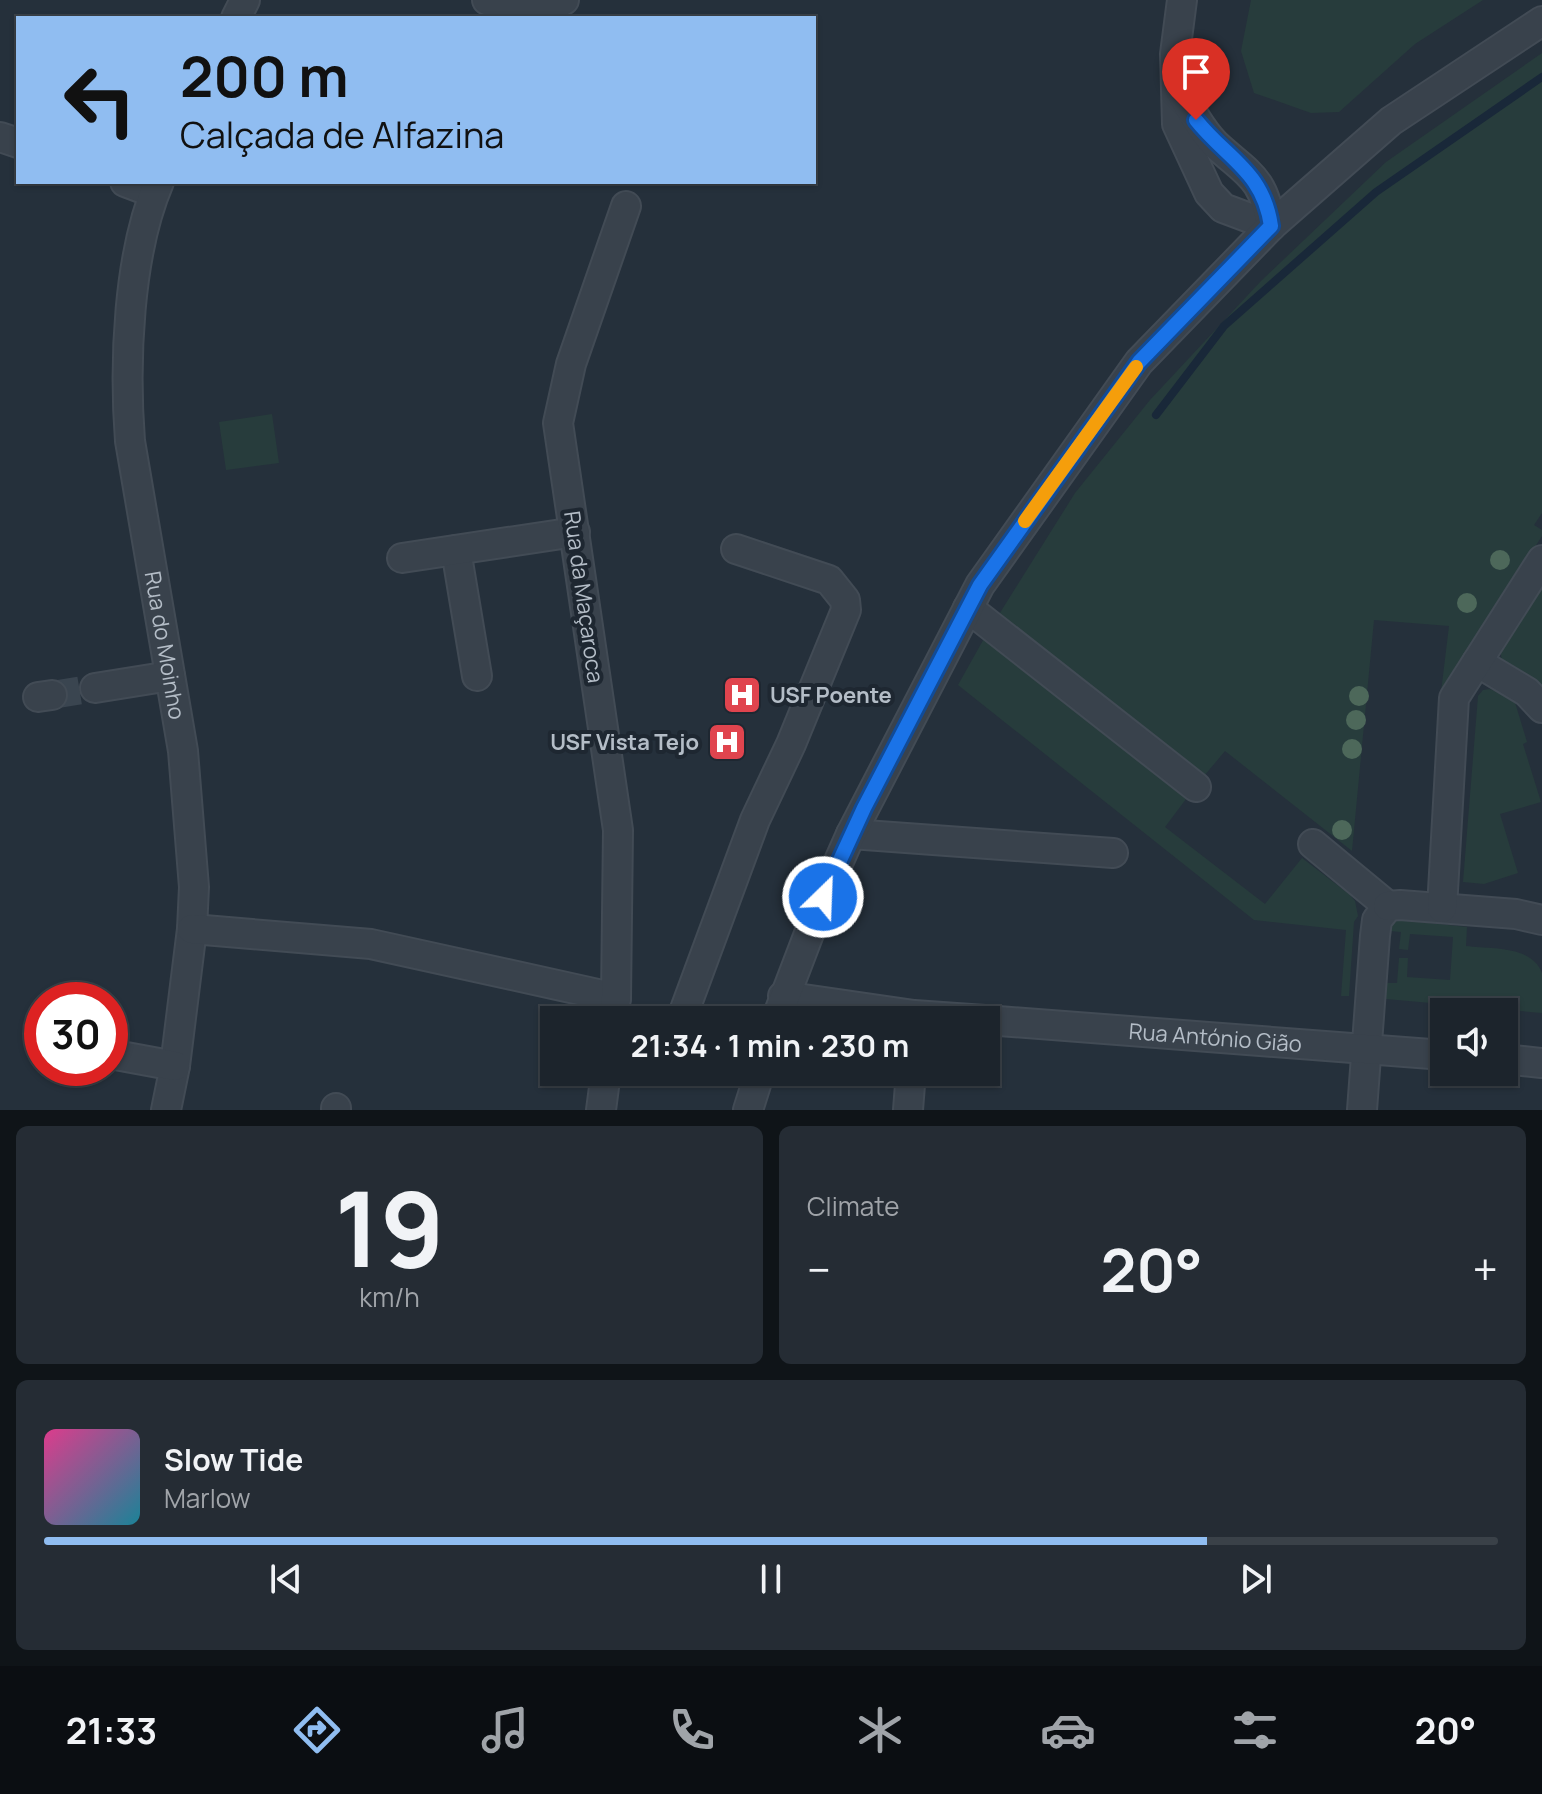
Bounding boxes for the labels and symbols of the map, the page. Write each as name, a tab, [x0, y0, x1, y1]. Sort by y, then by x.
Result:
pin	[1162, 38, 1230, 120]
street label: Rua da Maçaroca	[557, 509, 611, 685]
street label: Rua do Moinho	[138, 569, 192, 722]
hospital icon: USF Poente	[721, 674, 763, 716]
place label: USF Poente	[770, 680, 892, 710]
hospital icon: USF Vista Tejo	[706, 721, 748, 763]
place label: USF Vista Tejo	[550, 727, 699, 757]
position arrow	[781, 855, 865, 939]
speed limit sign: 30	[24, 982, 128, 1086]
street label: Rua António Gião	[1128, 1016, 1303, 1059]

